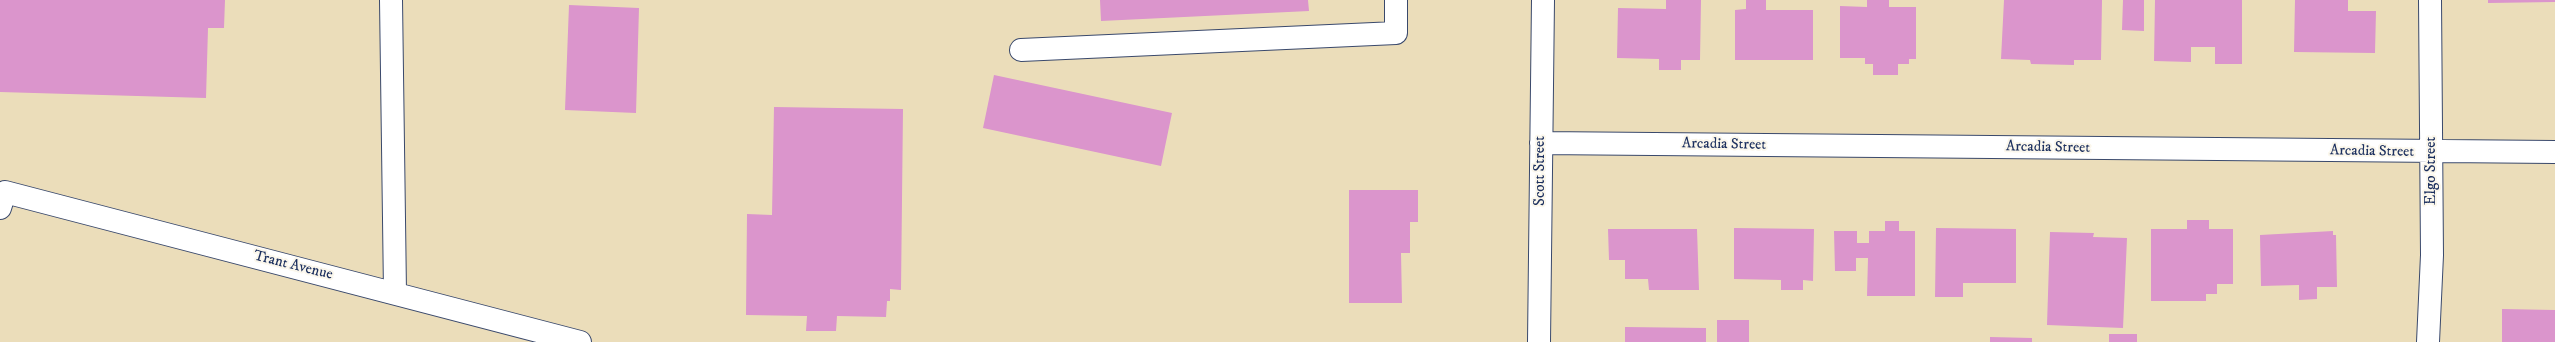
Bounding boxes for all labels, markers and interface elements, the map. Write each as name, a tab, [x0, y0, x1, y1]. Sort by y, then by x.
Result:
street label: Arcadia Street	[1682, 135, 1766, 155]
street label: Scott Street	[1532, 136, 1550, 206]
street label: Elgo Street	[2423, 137, 2441, 205]
street label: Arcadia Street	[2006, 138, 2090, 158]
street label: Arcadia Street	[2330, 142, 2414, 162]
street label: Trant Avenue	[252, 247, 334, 285]

